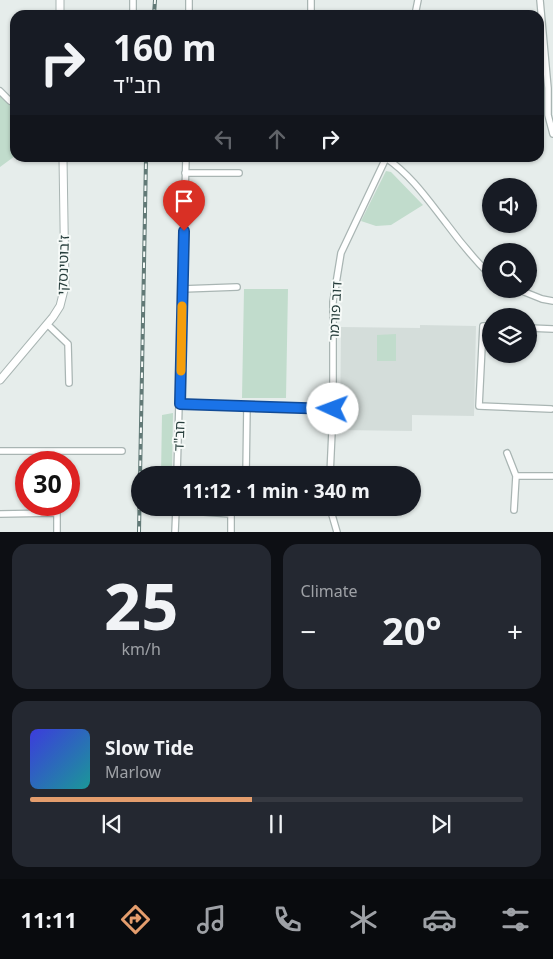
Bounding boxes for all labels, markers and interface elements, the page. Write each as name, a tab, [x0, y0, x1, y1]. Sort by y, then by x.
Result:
text: 160 m	[113, 24, 216, 71]
icon: right	[30, 30, 95, 95]
text: חב"ד	[113, 69, 161, 99]
icon: left	[210, 125, 238, 153]
icon: ahead	[263, 125, 291, 153]
icon: right	[316, 125, 344, 153]
map controls	[482, 178, 537, 363]
button: sound	[482, 178, 537, 233]
pin	[163, 180, 205, 231]
icon: arrive	[170, 187, 198, 215]
street label: ז'בוטינסקי	[52, 234, 73, 295]
button: search	[482, 243, 537, 298]
street label: דוב פורמר	[323, 280, 346, 341]
button: layers	[482, 308, 537, 363]
position arrow	[306, 382, 358, 434]
street label: חב"ד	[168, 420, 189, 452]
speed limit sign: 30	[15, 451, 80, 516]
text: 11:12 · 1 min · 340 m	[182, 478, 370, 504]
text: 25	[104, 561, 178, 649]
text: Climate	[301, 580, 358, 602]
text: 20°	[382, 604, 442, 656]
text: −	[301, 612, 317, 650]
text: +	[507, 612, 523, 650]
text: km/h	[122, 638, 161, 660]
text: Slow Tide	[105, 735, 194, 761]
text: Marlow	[105, 761, 161, 783]
icon: previous	[98, 810, 126, 838]
icon: pause	[262, 810, 290, 838]
icon: next	[427, 810, 455, 838]
icon: directions	[118, 902, 153, 937]
icon: music	[194, 902, 229, 937]
icon: phone	[270, 902, 305, 937]
icon: climate	[346, 902, 381, 937]
icon: car	[422, 902, 457, 937]
icon: filters	[498, 902, 533, 937]
text: 11:11	[20, 904, 77, 934]

